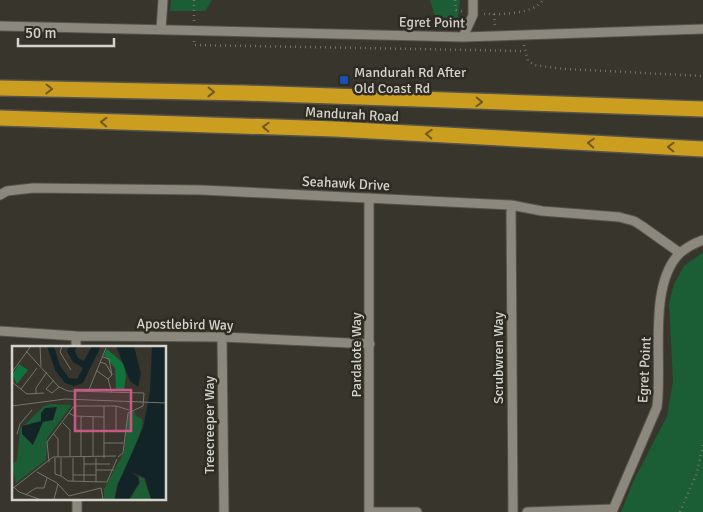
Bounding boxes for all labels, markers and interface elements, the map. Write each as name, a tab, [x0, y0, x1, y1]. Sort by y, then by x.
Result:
street label: Egret Point	[399, 13, 465, 32]
scale bar	[18, 15, 114, 47]
text: 50 m	[25, 24, 56, 42]
place label: Mandurah Rd After Old Coast Rd	[354, 64, 467, 97]
marker: Mandurah Rd After Old Coast Rd	[338, 74, 350, 86]
one-way arrow	[45, 84, 53, 94]
one-way arrow	[208, 87, 215, 97]
one-way arrow	[475, 96, 483, 107]
street label: Mandurah Road	[305, 104, 399, 125]
one-way arrow	[100, 116, 108, 127]
one-way arrow	[262, 122, 270, 132]
one-way arrow	[424, 129, 432, 140]
one-way arrow	[587, 138, 595, 149]
one-way arrow	[667, 142, 675, 153]
street label: Seahawk Drive	[302, 173, 390, 194]
street label: Scrubwren Way	[490, 311, 507, 404]
street label: Pardalote Way	[348, 312, 365, 398]
street label: Apostlebird Way	[136, 315, 234, 334]
street label: Egret Point	[634, 336, 655, 404]
inset map	[12, 346, 166, 500]
street label: Treecreeper Way	[201, 375, 218, 474]

